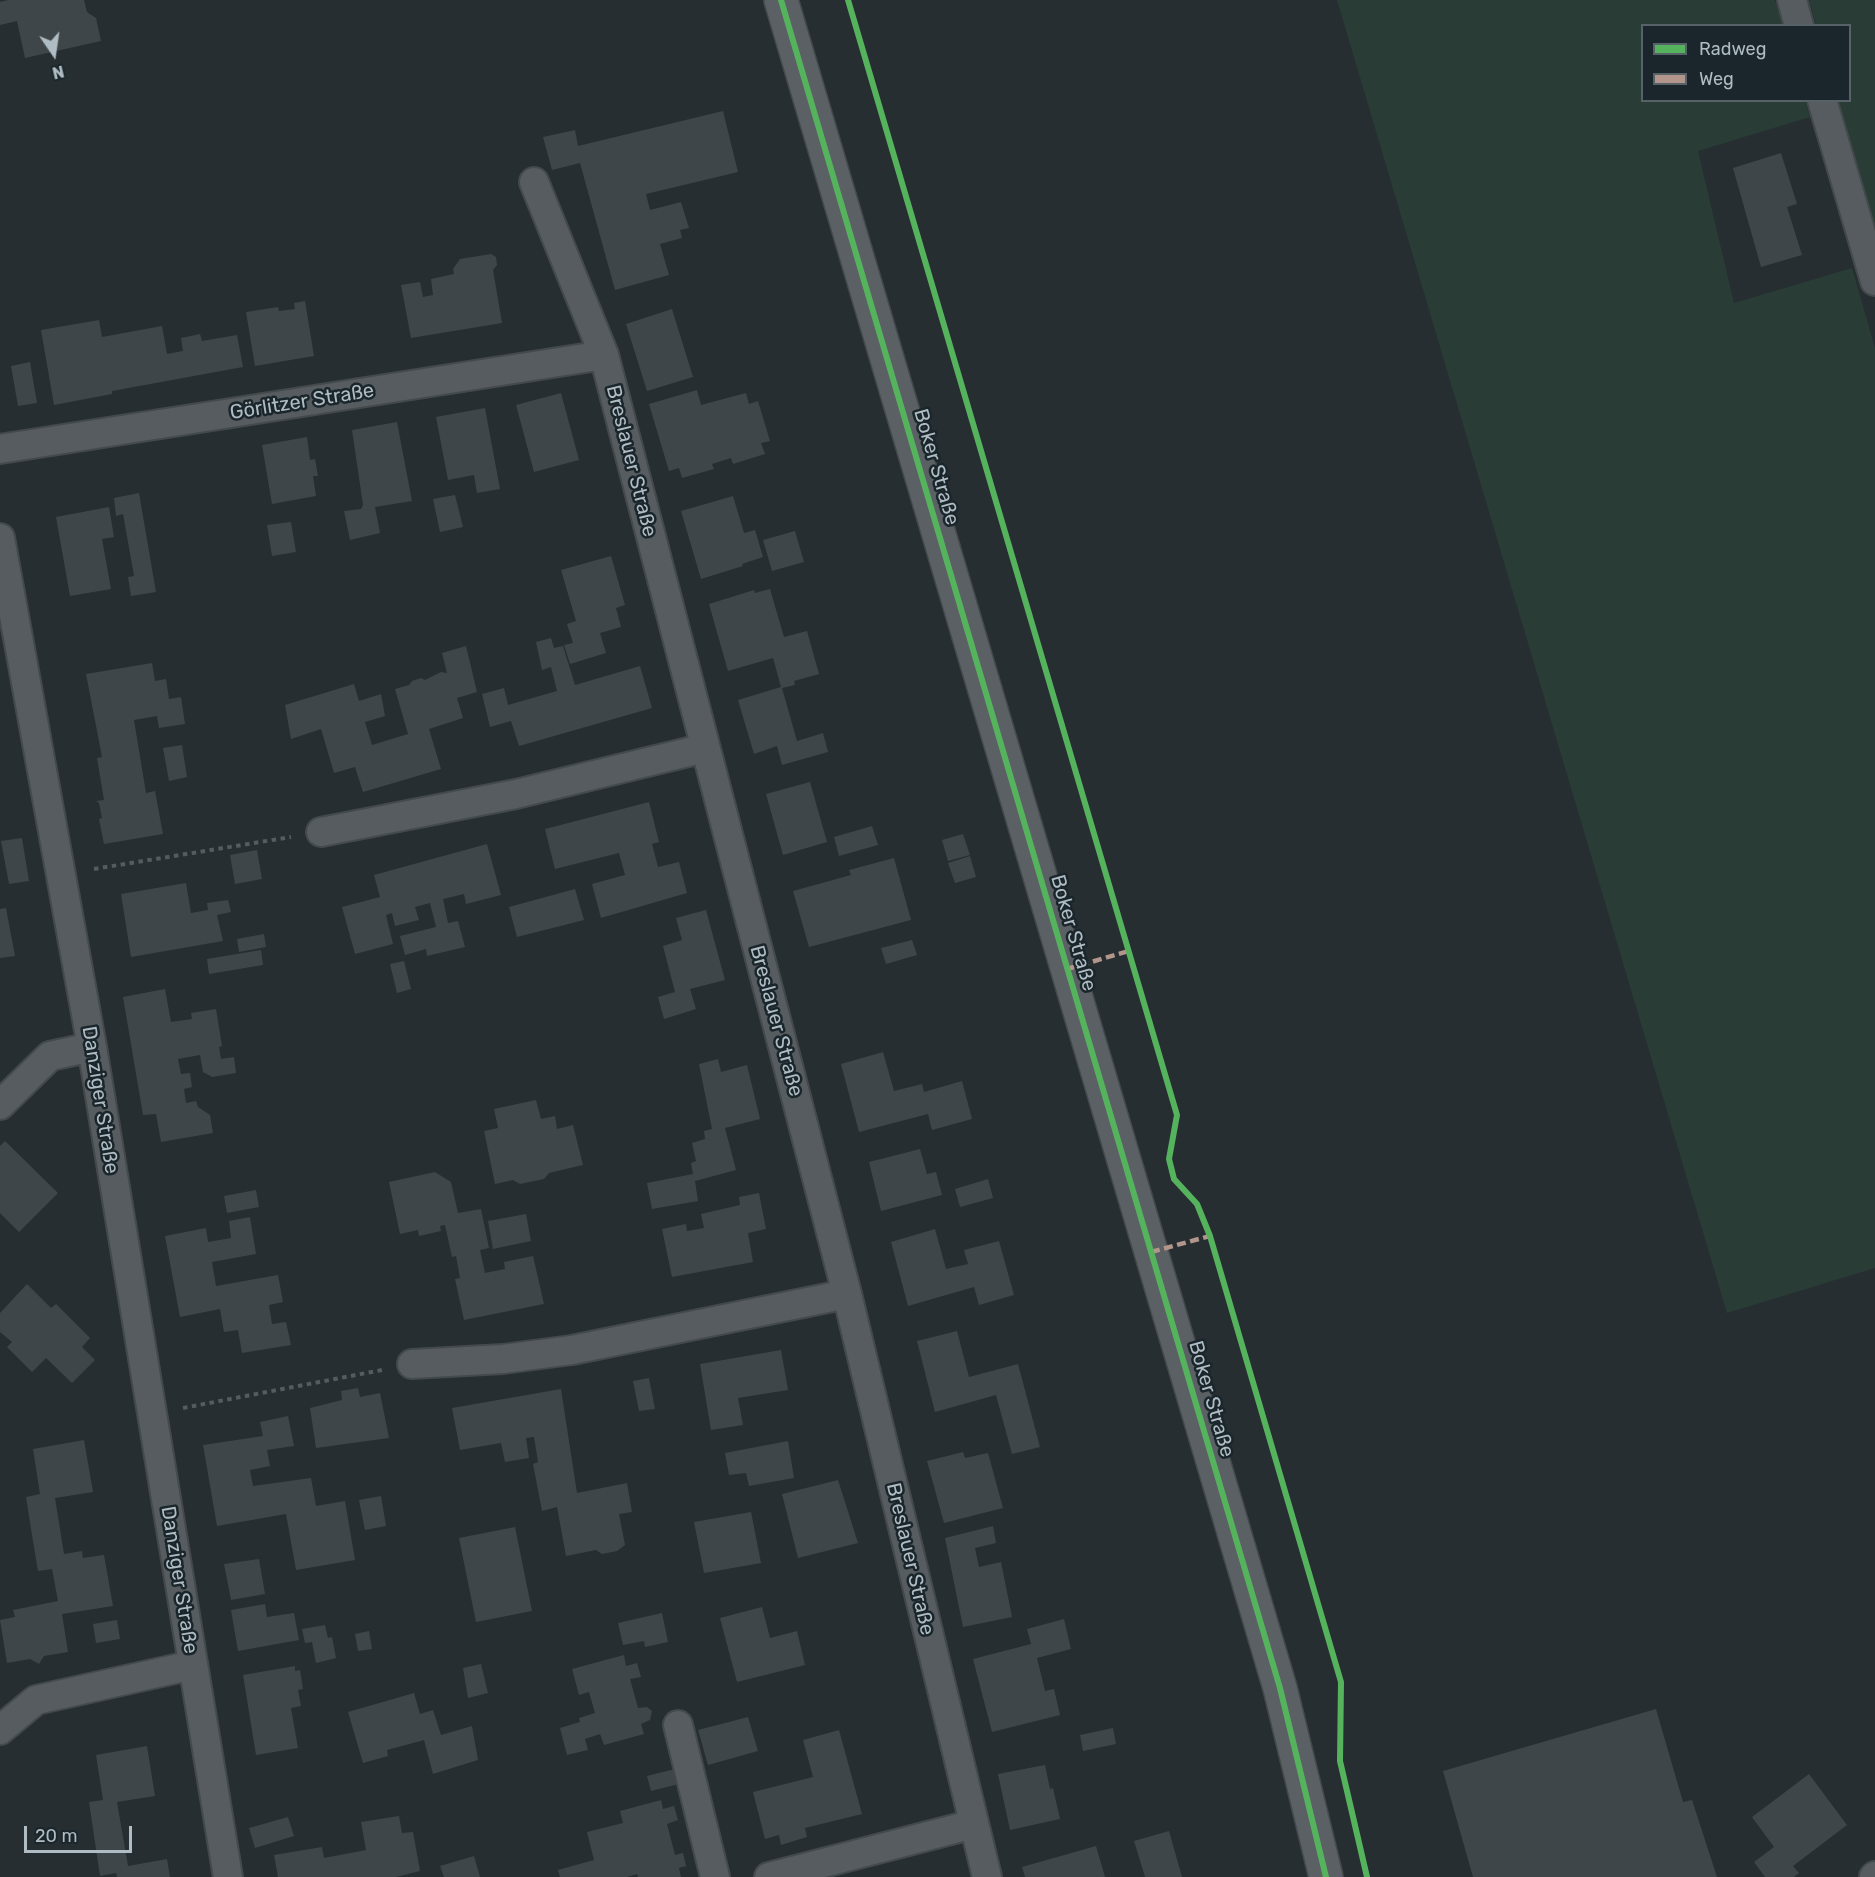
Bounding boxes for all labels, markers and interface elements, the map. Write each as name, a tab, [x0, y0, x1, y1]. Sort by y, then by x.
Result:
north arrow	[24, 24, 84, 84]
legend	[1641, 24, 1851, 102]
text: Radweg	[1699, 38, 1766, 60]
text: N	[50, 61, 66, 83]
text: Weg	[1699, 68, 1734, 90]
street label: Görlitzer Straße	[228, 379, 376, 425]
street label: Breslauer Straße	[601, 383, 661, 539]
street label: Boker Straße	[908, 406, 964, 528]
street label: Boker Straße	[1045, 872, 1101, 994]
street label: Breslauer Straße	[744, 943, 808, 1099]
street label: Danziger Straße	[76, 1024, 124, 1176]
street label: Boker Straße	[1183, 1338, 1239, 1460]
street label: Breslauer Straße	[881, 1481, 939, 1637]
street label: Danziger Straße	[155, 1504, 203, 1656]
scale bar	[27, 1814, 135, 1852]
text: 20 m	[35, 1825, 77, 1847]

